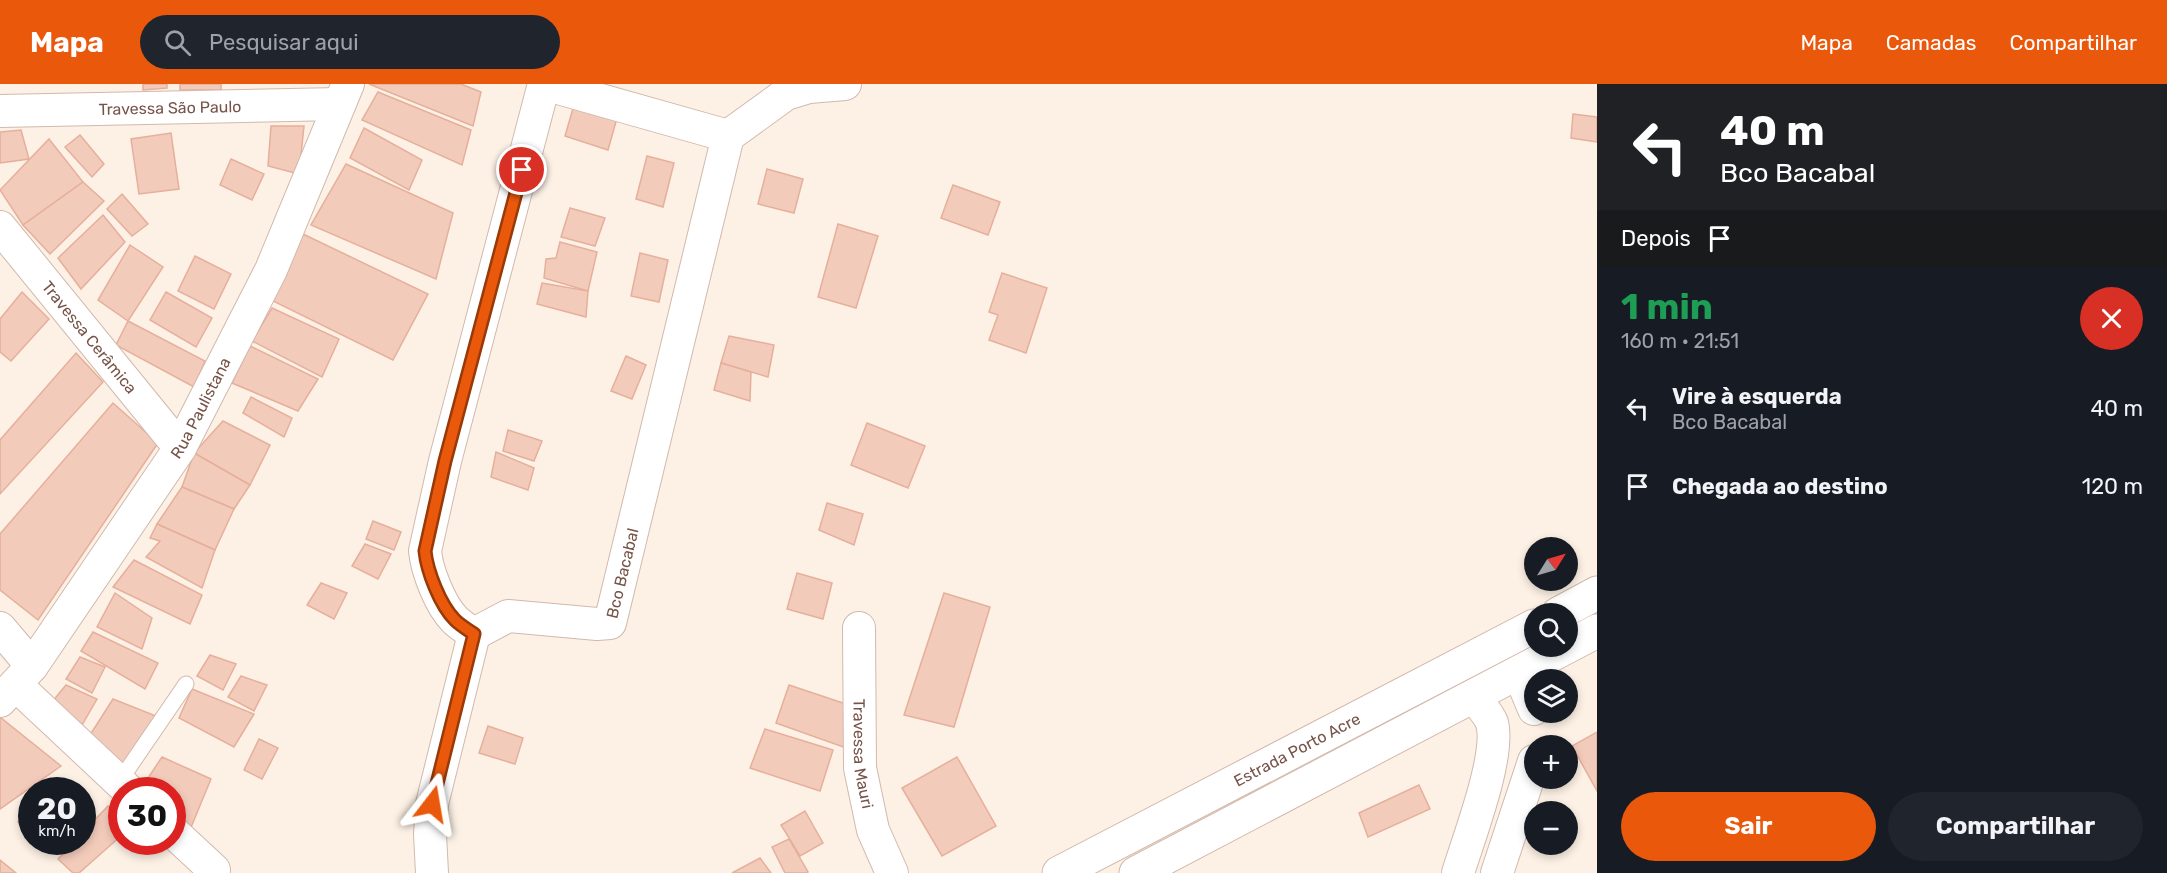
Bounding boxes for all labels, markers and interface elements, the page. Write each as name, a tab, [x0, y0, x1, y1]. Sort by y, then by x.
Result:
search box	[140, 15, 560, 69]
text: Mapa	[30, 26, 104, 59]
icon: search	[161, 26, 194, 59]
text: Pesquisar aqui	[209, 29, 359, 56]
text: Mapa	[1800, 30, 1853, 55]
text: Camadas	[1886, 30, 1976, 55]
text: Compartilhar	[2009, 30, 2137, 55]
street label: Travessa São Paulo	[98, 97, 242, 118]
text: 40 m	[1720, 106, 1825, 156]
icon: left	[1621, 108, 1699, 186]
pin	[496, 144, 547, 195]
icon: arrive	[505, 153, 538, 186]
text: Bco Bacabal	[1720, 157, 1875, 189]
icon: arrive	[1703, 222, 1736, 255]
text: Depois	[1621, 225, 1691, 252]
street label: Travessa Cerâmica	[38, 277, 141, 397]
text: 1 min	[1621, 285, 1713, 328]
button: close	[2080, 287, 2143, 350]
text: 160 m · 21:51	[1621, 329, 1739, 353]
street label: Rua Paulistana	[166, 354, 234, 462]
text: Vire à esquerda	[1672, 383, 1842, 410]
icon: left	[1621, 392, 1654, 425]
text: 40 m	[2090, 395, 2143, 422]
text: Bco Bacabal	[1672, 410, 1787, 434]
icon: arrive	[1621, 470, 1654, 503]
text: Chegada ao destino	[1672, 473, 1888, 500]
text: 120 m	[2082, 473, 2143, 500]
street label: Bco Bacabal	[602, 526, 642, 620]
north arrow	[1524, 537, 1578, 591]
map controls	[1524, 537, 1578, 855]
button: search	[1524, 603, 1578, 657]
button: layers	[1524, 669, 1578, 723]
street label: Travessa Mauri	[850, 699, 878, 810]
street label: Estrada Porto Acre	[1230, 709, 1363, 790]
button: +	[1524, 735, 1578, 789]
position arrow	[400, 772, 464, 836]
speed limit sign: 30	[108, 777, 186, 855]
text: 20	[37, 791, 77, 827]
button: Sair	[1621, 792, 1876, 861]
button: Compartilhar	[1888, 792, 2143, 861]
button: −	[1524, 801, 1578, 855]
text: km/h	[38, 822, 76, 840]

